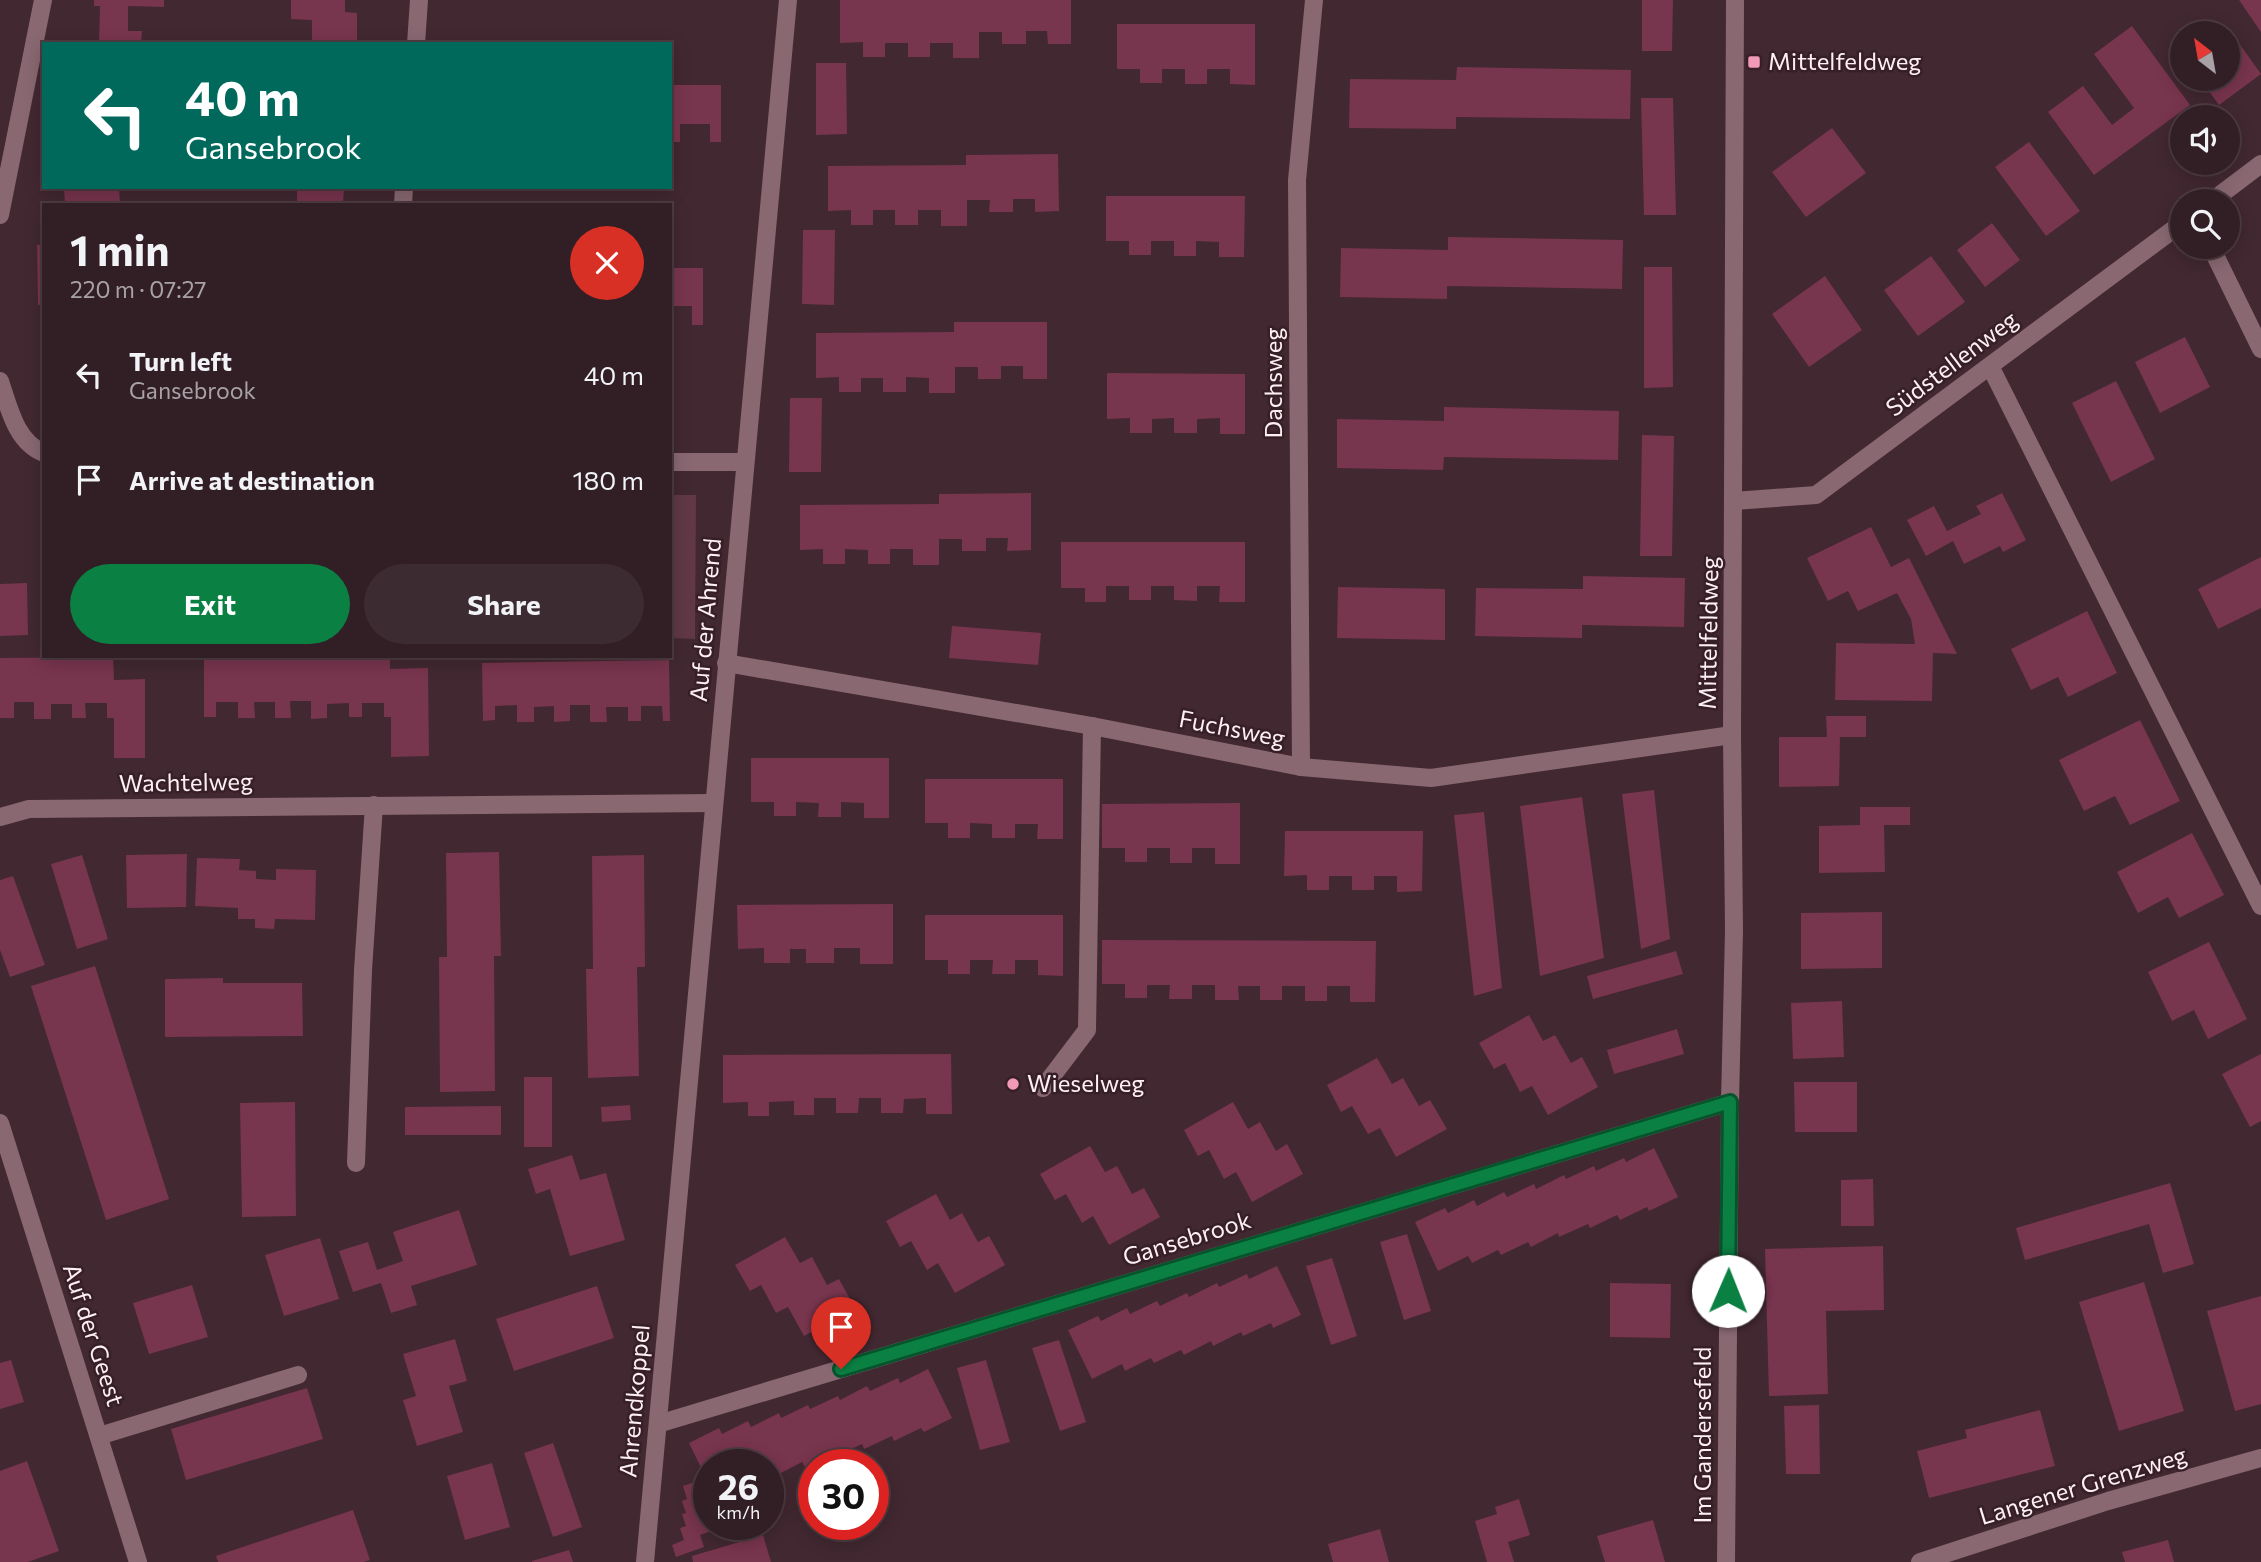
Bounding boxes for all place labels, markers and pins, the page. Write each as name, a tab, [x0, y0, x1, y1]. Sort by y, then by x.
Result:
place label: Mittelfeldweg	[1768, 46, 1921, 75]
marker: Mittelfeldweg	[1746, 54, 1762, 70]
place label: Wieselweg	[1027, 1068, 1144, 1097]
marker: Wieselweg	[1005, 1076, 1021, 1092]
pin	[811, 1297, 871, 1369]

